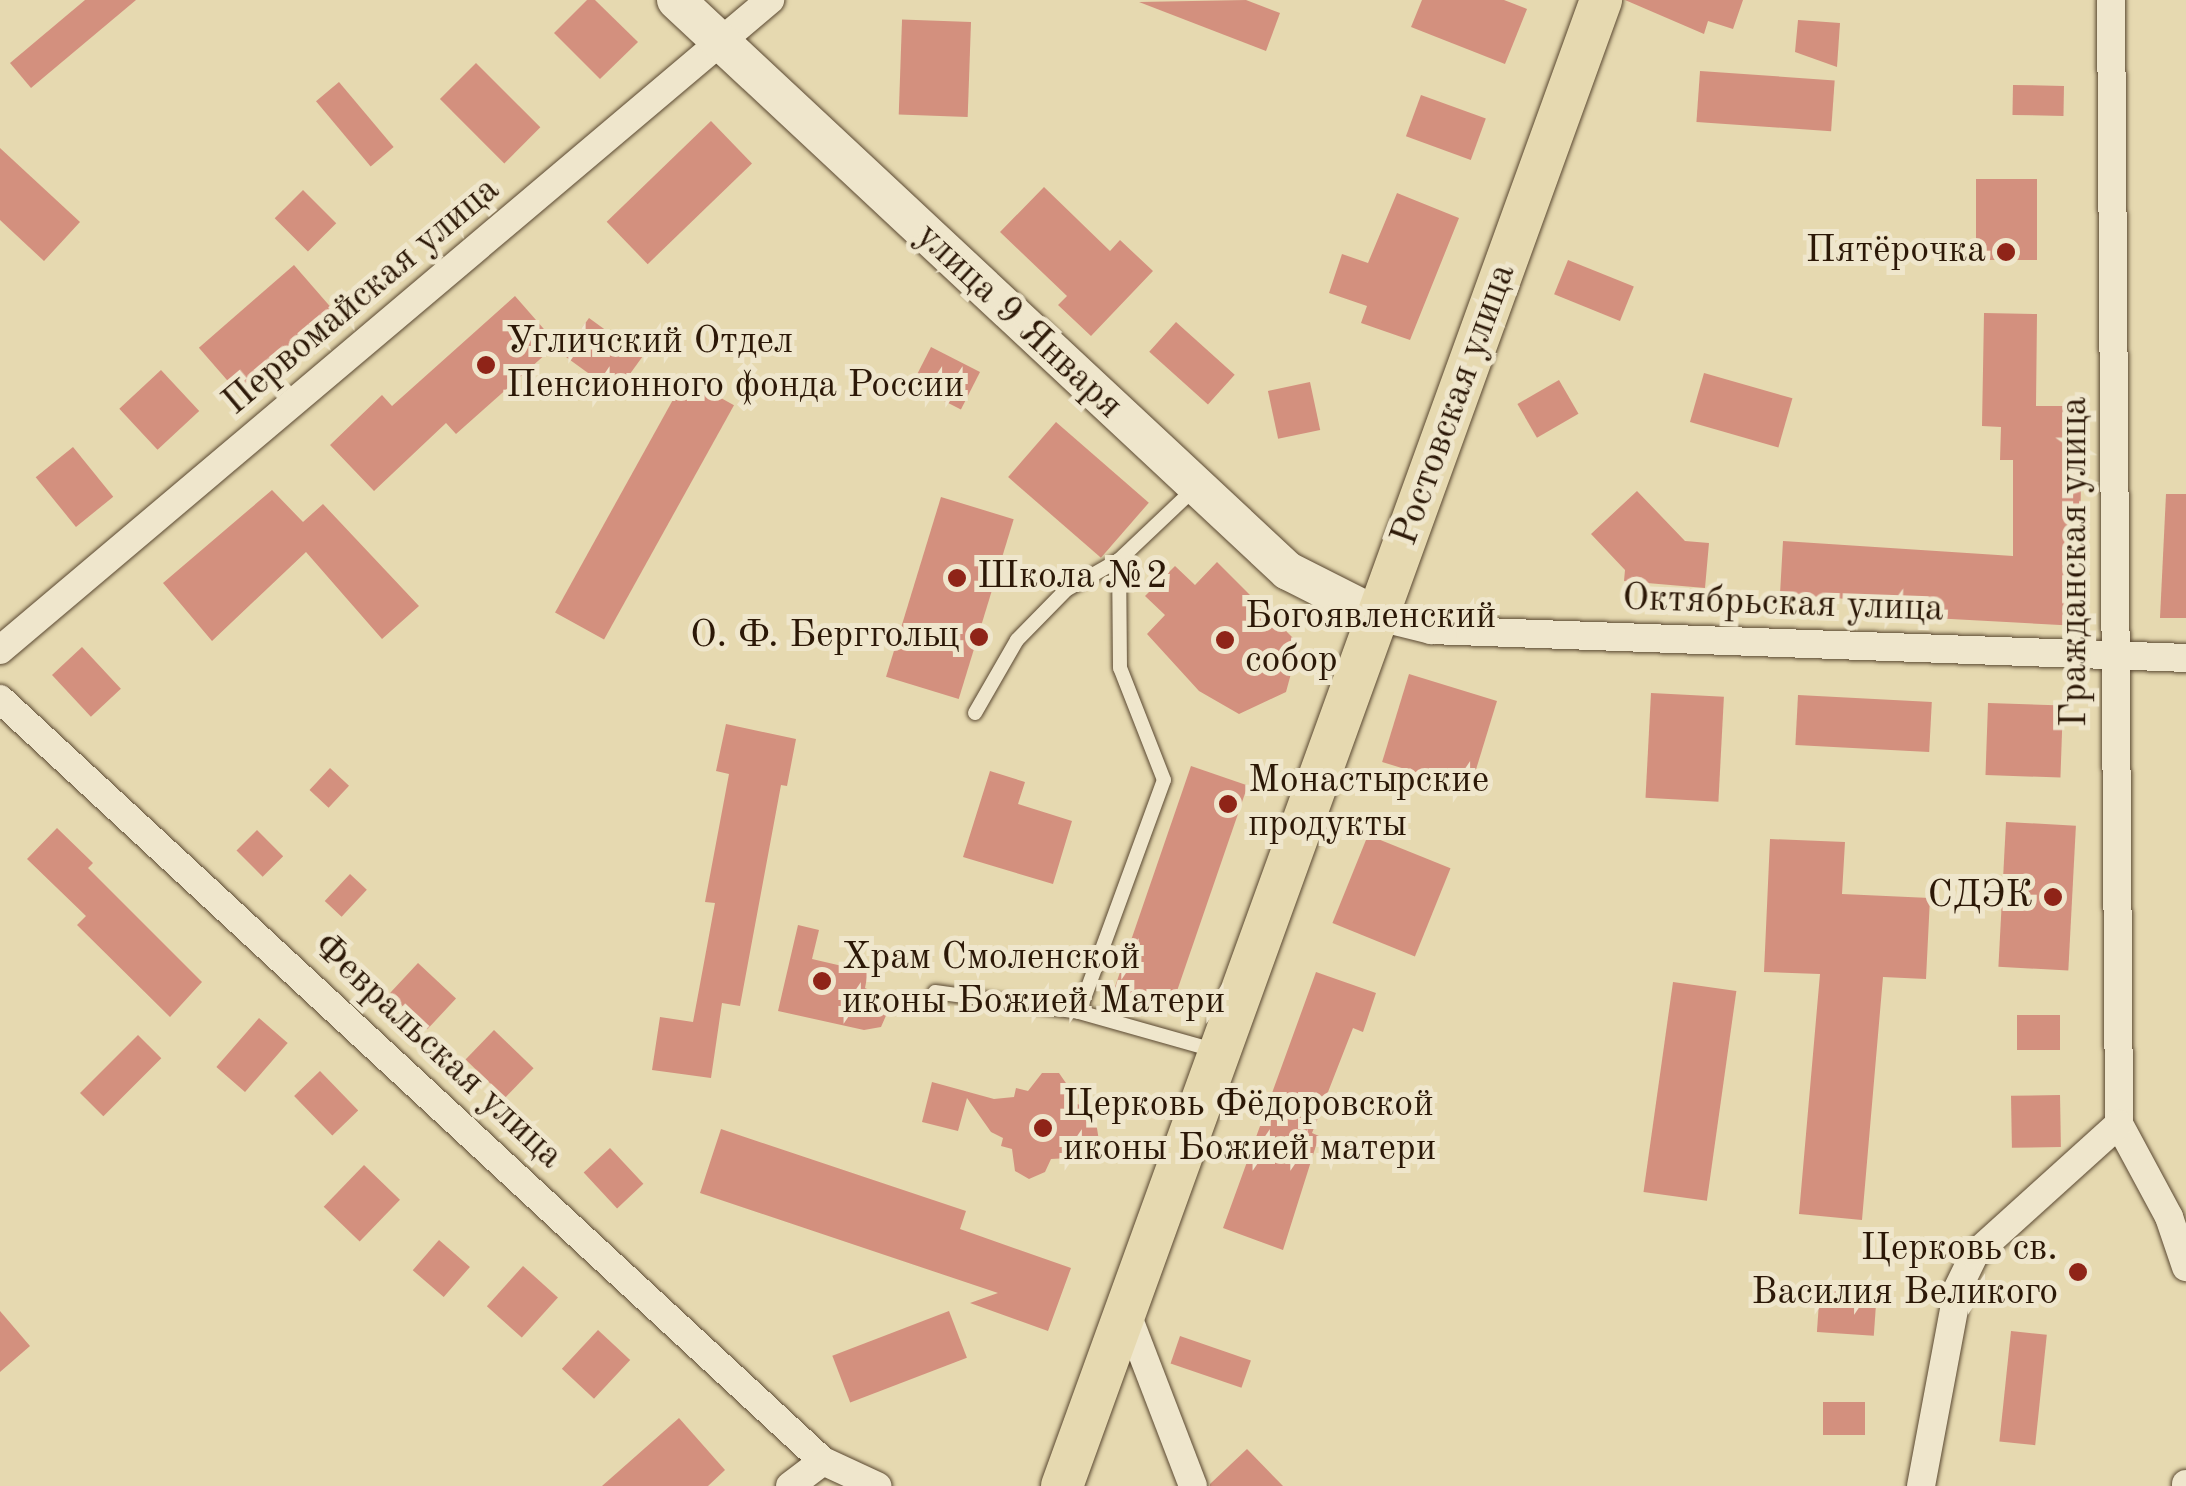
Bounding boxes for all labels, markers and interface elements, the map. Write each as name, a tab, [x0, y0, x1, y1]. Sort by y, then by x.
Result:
street label: Первомайская улица	[214, 168, 510, 426]
street label: улица 9 Января	[905, 215, 1131, 429]
place label: Пятёрочка	[1806, 229, 1986, 275]
marker: Пятёрочка	[1995, 241, 2017, 263]
street label: Ростовская улица	[1383, 258, 1527, 552]
place label: Угличский Отдел Пенсионного фонда России	[506, 320, 964, 409]
marker: Угличский Отдел Пенсионного фонда России	[475, 354, 497, 376]
street label: Гражданская улица	[2053, 397, 2099, 727]
place label: Школа №2	[977, 555, 1168, 601]
marker: Школа №2	[946, 567, 968, 589]
street label: Октябрьская улица	[1621, 577, 1945, 633]
place label: Богоявленский собор	[1245, 595, 1496, 684]
place label: О. Ф. Берггольц	[690, 614, 959, 660]
marker: О. Ф. Берггольц	[968, 626, 990, 648]
marker: Богоявленский собор	[1214, 629, 1236, 651]
place label: Монастырские продукты	[1248, 759, 1489, 848]
marker: Монастырские продукты	[1217, 793, 1239, 815]
place label: СДЭК	[1927, 874, 2033, 920]
marker: СДЭК	[2042, 886, 2064, 908]
street label: Февральская улица	[303, 925, 571, 1179]
place label: Храм Смоленской иконы Божией Матери	[842, 936, 1225, 1026]
marker: Храм Смоленской иконы Божией Матери	[811, 970, 833, 992]
place label: Церковь Фёдоровской иконы Божией матери	[1063, 1083, 1436, 1172]
marker: Церковь Фёдоровской иконы Божией матери	[1032, 1117, 1054, 1139]
place label: Церковь св. Василия Великого	[1751, 1227, 2058, 1316]
marker: Церковь св. Василия Великого	[2067, 1261, 2089, 1283]

